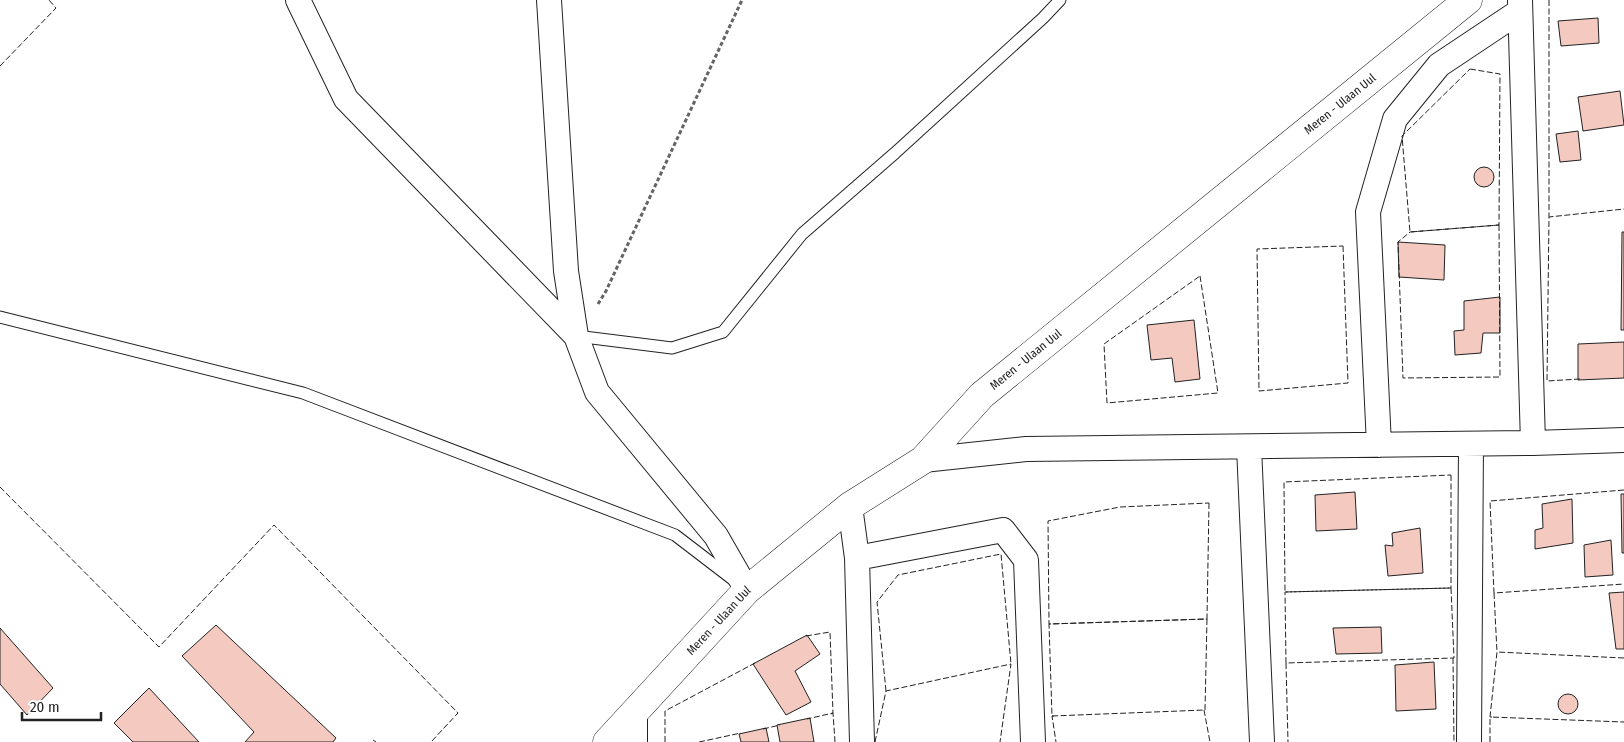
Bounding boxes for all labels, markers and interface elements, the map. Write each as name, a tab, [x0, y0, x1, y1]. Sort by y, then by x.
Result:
street label: Meren - Ulaan Uul	[1301, 71, 1379, 137]
street label: Meren - Ulaan Uul	[987, 326, 1064, 393]
street label: Meren - Ulaan Uul	[684, 583, 753, 658]
scale bar	[22, 690, 101, 722]
text: 20 m	[30, 698, 60, 716]

